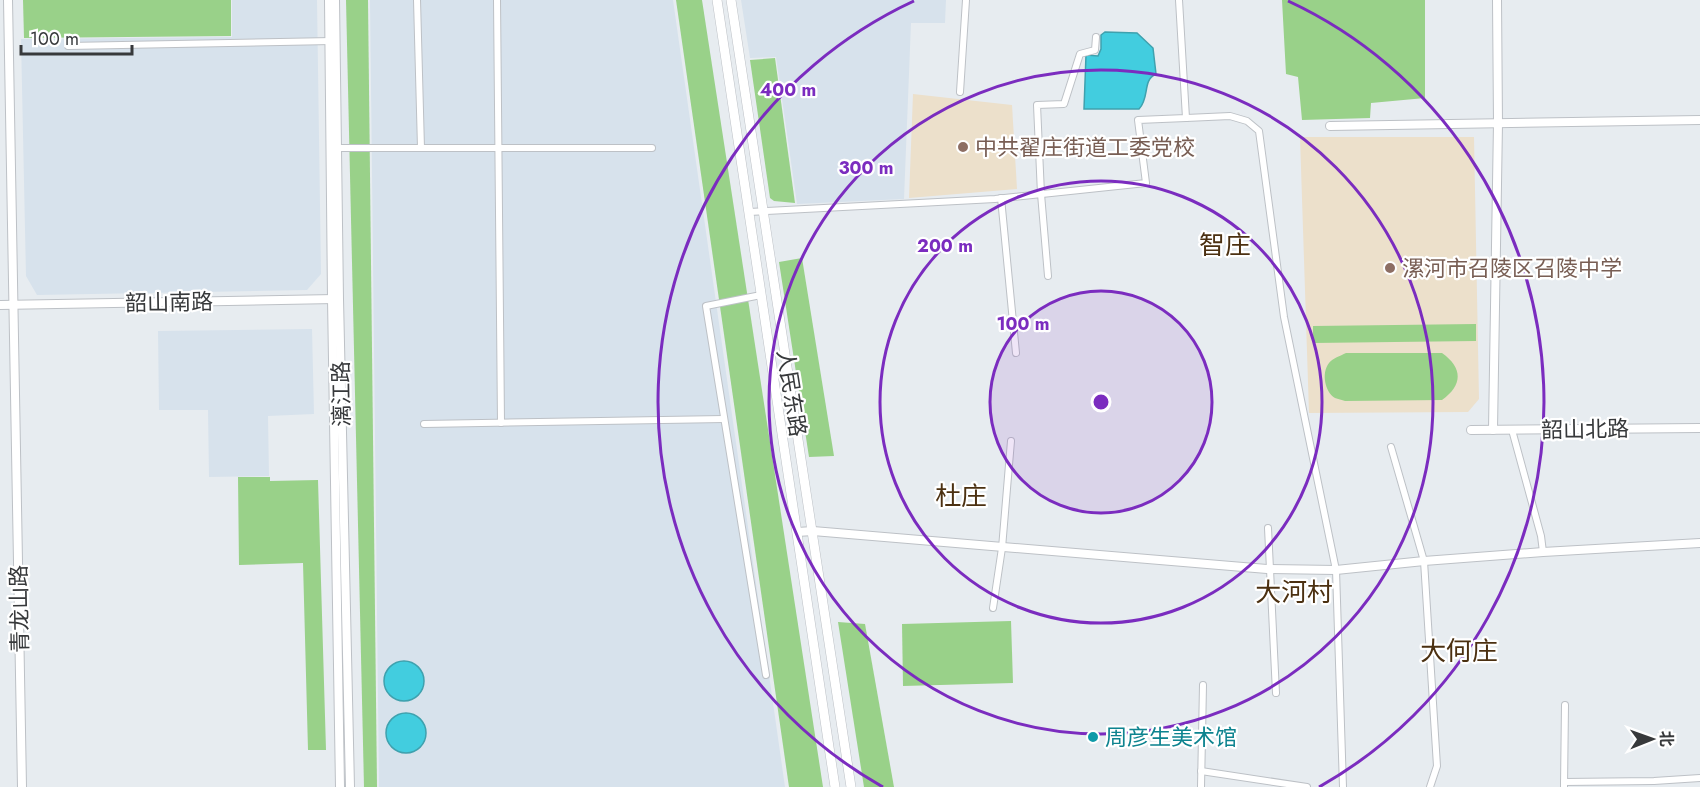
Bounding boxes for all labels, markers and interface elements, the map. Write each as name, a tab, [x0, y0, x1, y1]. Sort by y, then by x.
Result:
scale bar	[21, 18, 132, 56]
text: 100 m	[30, 26, 79, 52]
text: 400 m	[760, 77, 816, 103]
place label: 中共翟庄街道工委党校	[975, 131, 1195, 163]
marker: 中共翟庄街道工委党校	[956, 140, 970, 154]
text: 300 m	[838, 155, 894, 181]
district label: 智庄	[1199, 226, 1251, 264]
text: 200 m	[917, 233, 973, 259]
place label: 漯河市召陵区召陵中学	[1402, 252, 1622, 284]
marker: 漯河市召陵区召陵中学	[1383, 261, 1397, 275]
street label: 韶山南路	[125, 285, 213, 319]
text: 100 m	[996, 311, 1050, 337]
street label: 人民东路	[769, 347, 815, 439]
street label: 漓江路	[324, 361, 358, 427]
centre of rings	[1091, 392, 1111, 412]
street label: 韶山北路	[1541, 412, 1629, 446]
district label: 杜庄	[935, 477, 987, 515]
street label: 青龙山路	[2, 565, 36, 653]
district label: 大河村	[1255, 573, 1333, 611]
district label: 大何庄	[1420, 632, 1498, 670]
north arrow	[1622, 709, 1682, 769]
place label: 周彦生美术馆	[1105, 721, 1237, 753]
marker: 周彦生美术馆	[1086, 730, 1100, 744]
text: 北	[1655, 731, 1678, 747]

